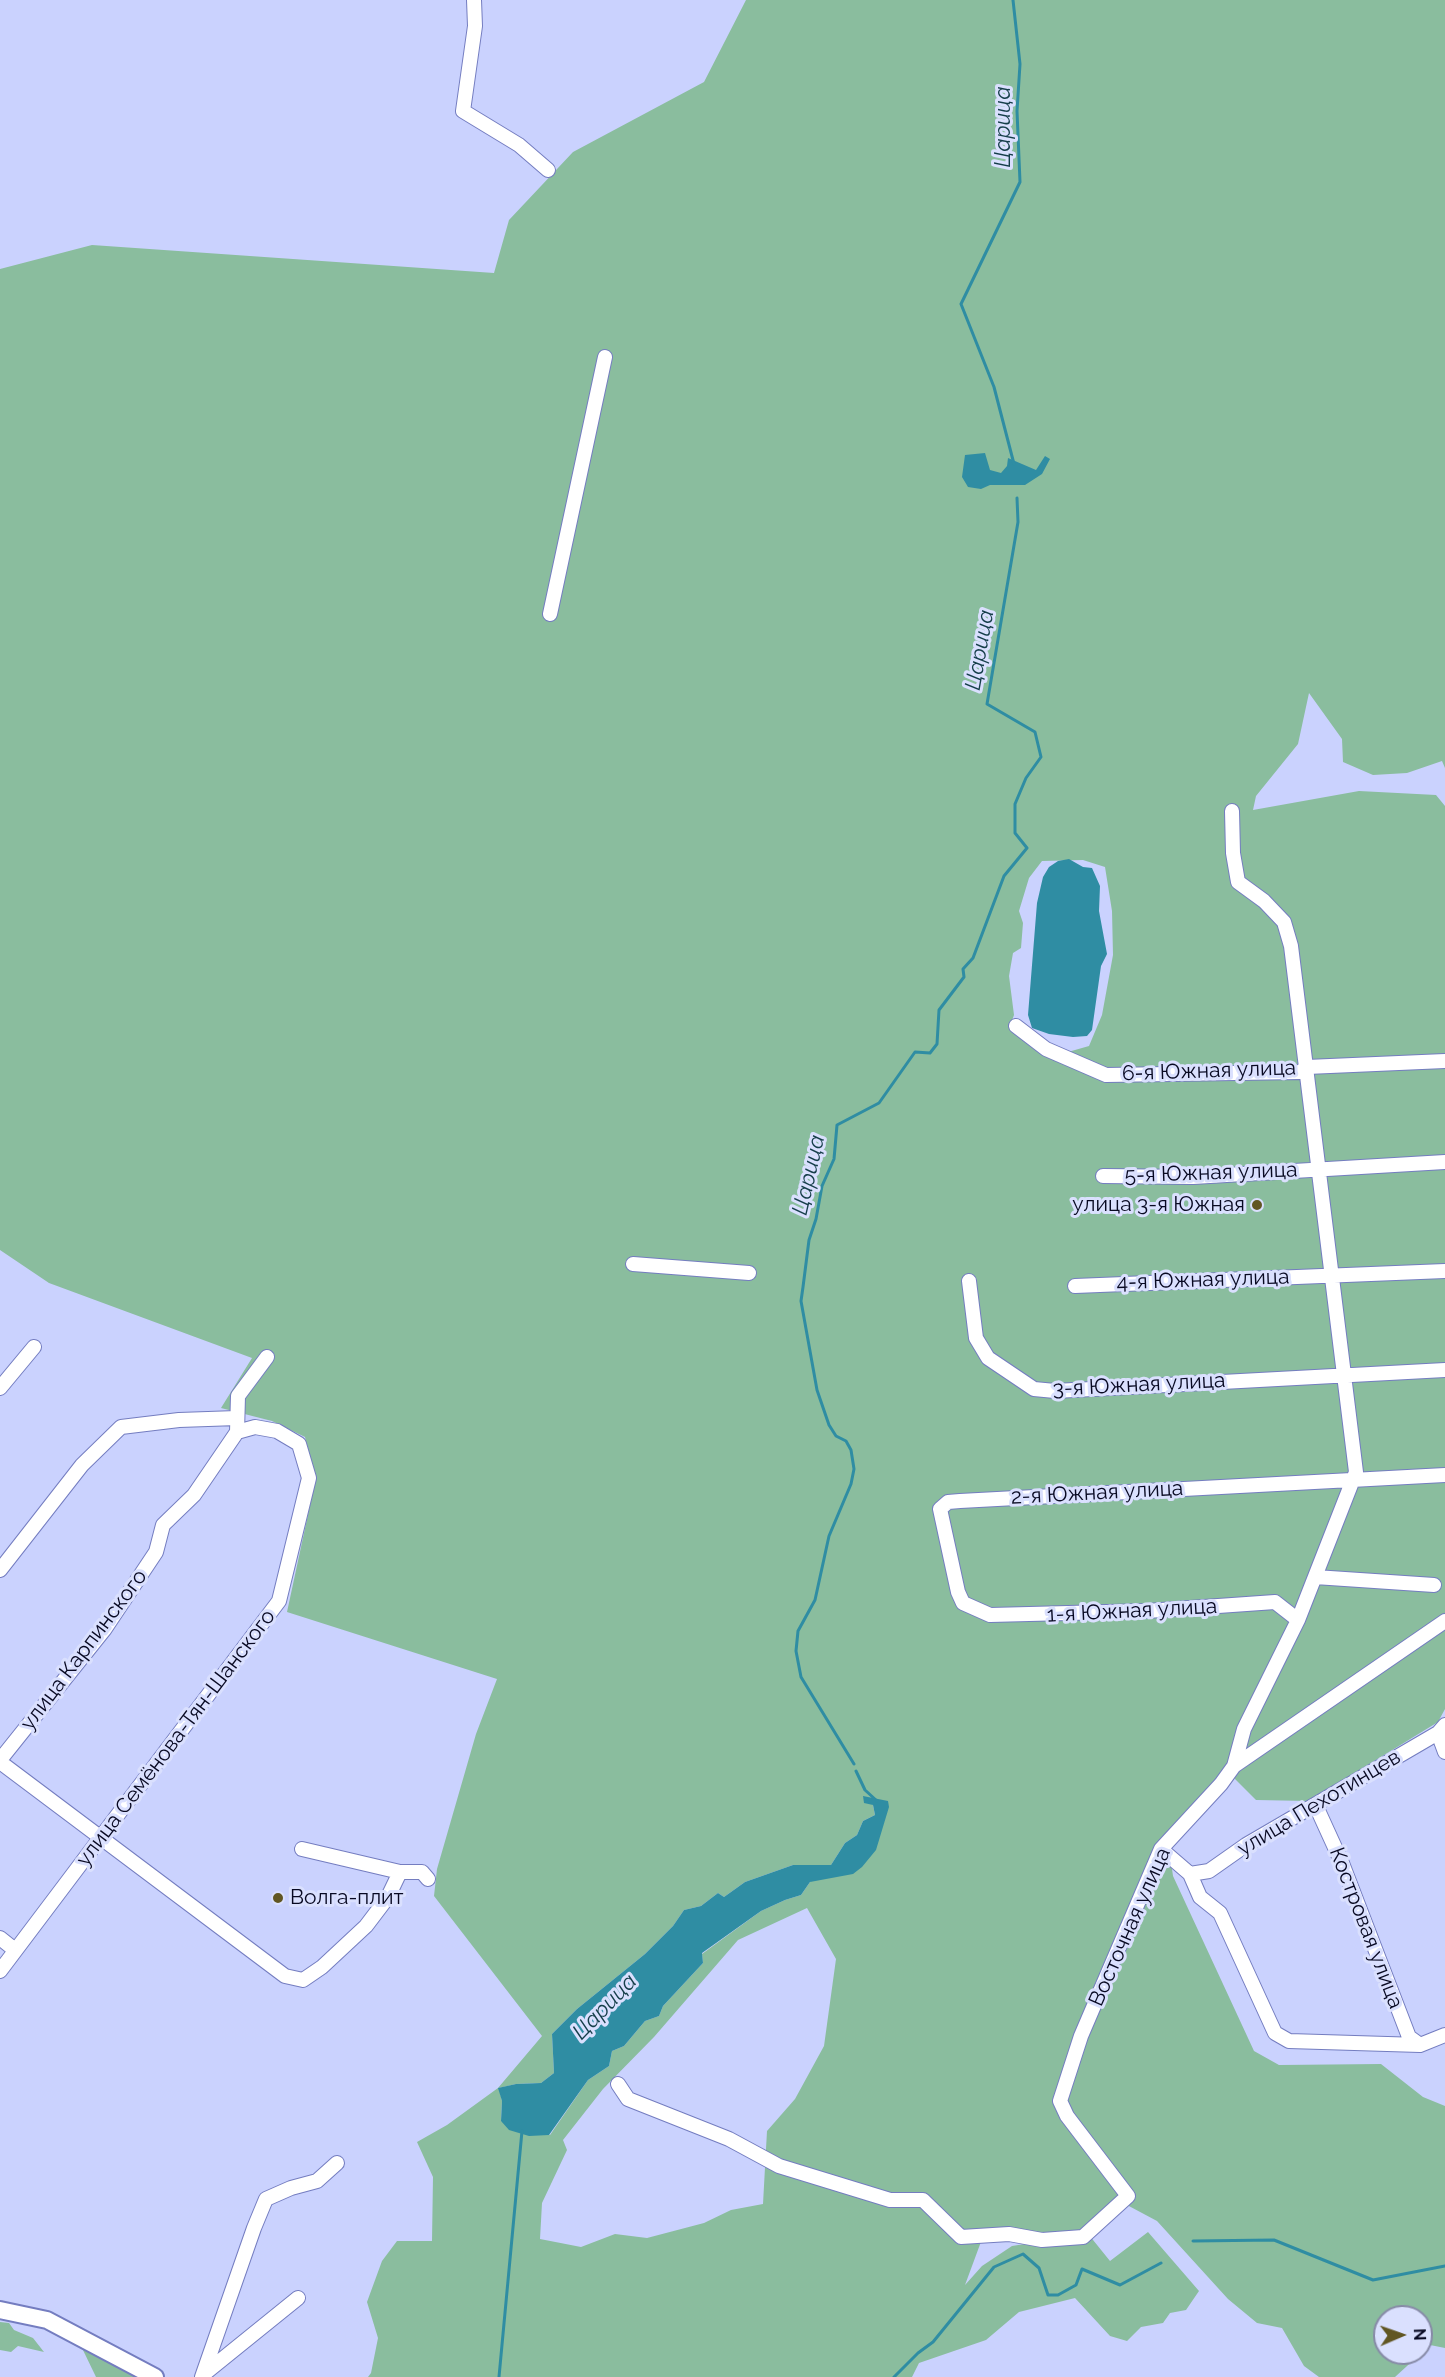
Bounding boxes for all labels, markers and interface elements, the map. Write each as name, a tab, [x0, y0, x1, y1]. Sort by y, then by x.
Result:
water label: Царица	[990, 86, 1016, 168]
water label: Царица	[960, 608, 1000, 692]
street label: 6-я Южная улица	[1121, 1055, 1297, 1087]
water label: Царица	[787, 1133, 831, 1217]
street label: 5-я Южная улица	[1124, 1157, 1298, 1189]
place label: улица 3-я Южная	[1072, 1192, 1245, 1218]
marker: улица 3-я Южная	[1250, 1198, 1264, 1212]
street label: 4-я Южная улица	[1116, 1264, 1290, 1296]
street label: 3-я Южная улица	[1052, 1368, 1226, 1402]
street label: 2-я Южная улица	[1010, 1476, 1184, 1510]
street label: улица Карпинского	[15, 1565, 153, 1735]
street label: 1-я Южная улица	[1046, 1594, 1218, 1628]
street label: улица Семёнова-Тян-Шанского	[71, 1605, 281, 1871]
street label: улица Пехотинцев	[1233, 1744, 1405, 1862]
street label: Восточная улица	[1084, 1844, 1176, 2010]
street label: Костровая улица	[1324, 1844, 1408, 2012]
place label: Волга-плит	[290, 1885, 404, 1911]
marker: Волга-плит	[271, 1891, 285, 1905]
water label: Царица	[567, 1969, 643, 2045]
north arrow	[1373, 2305, 1433, 2365]
text: N	[1410, 2328, 1429, 2341]

